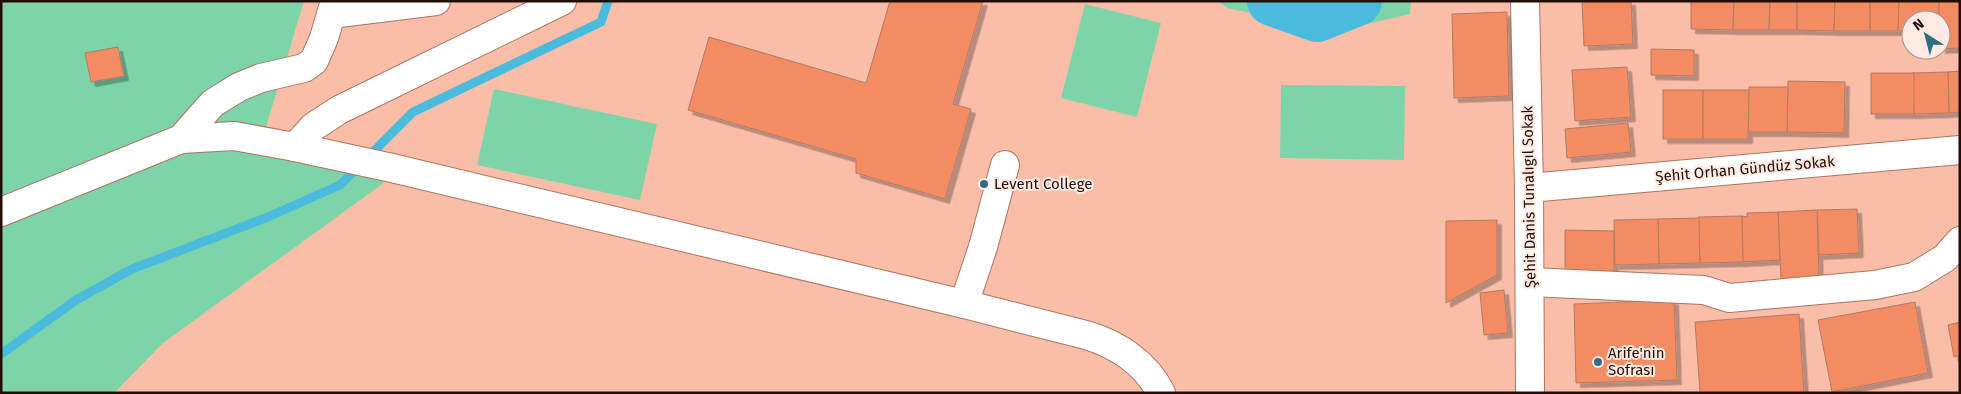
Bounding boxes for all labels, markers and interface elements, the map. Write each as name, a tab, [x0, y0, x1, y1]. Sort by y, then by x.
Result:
north arrow	[1901, 10, 1951, 60]
text: N	[1910, 15, 1927, 34]
street label: Şehit Danis Tunalıgıl Sokak	[1518, 105, 1540, 288]
street label: Şehit Orhan Gündüz Sokak	[1655, 152, 1836, 186]
place label: Levent College	[994, 175, 1092, 193]
marker: Levent College	[978, 178, 990, 190]
place label: Arife'nin Sofrası	[1608, 344, 1665, 379]
marker: Arife'nin Sofrası	[1592, 356, 1604, 368]

